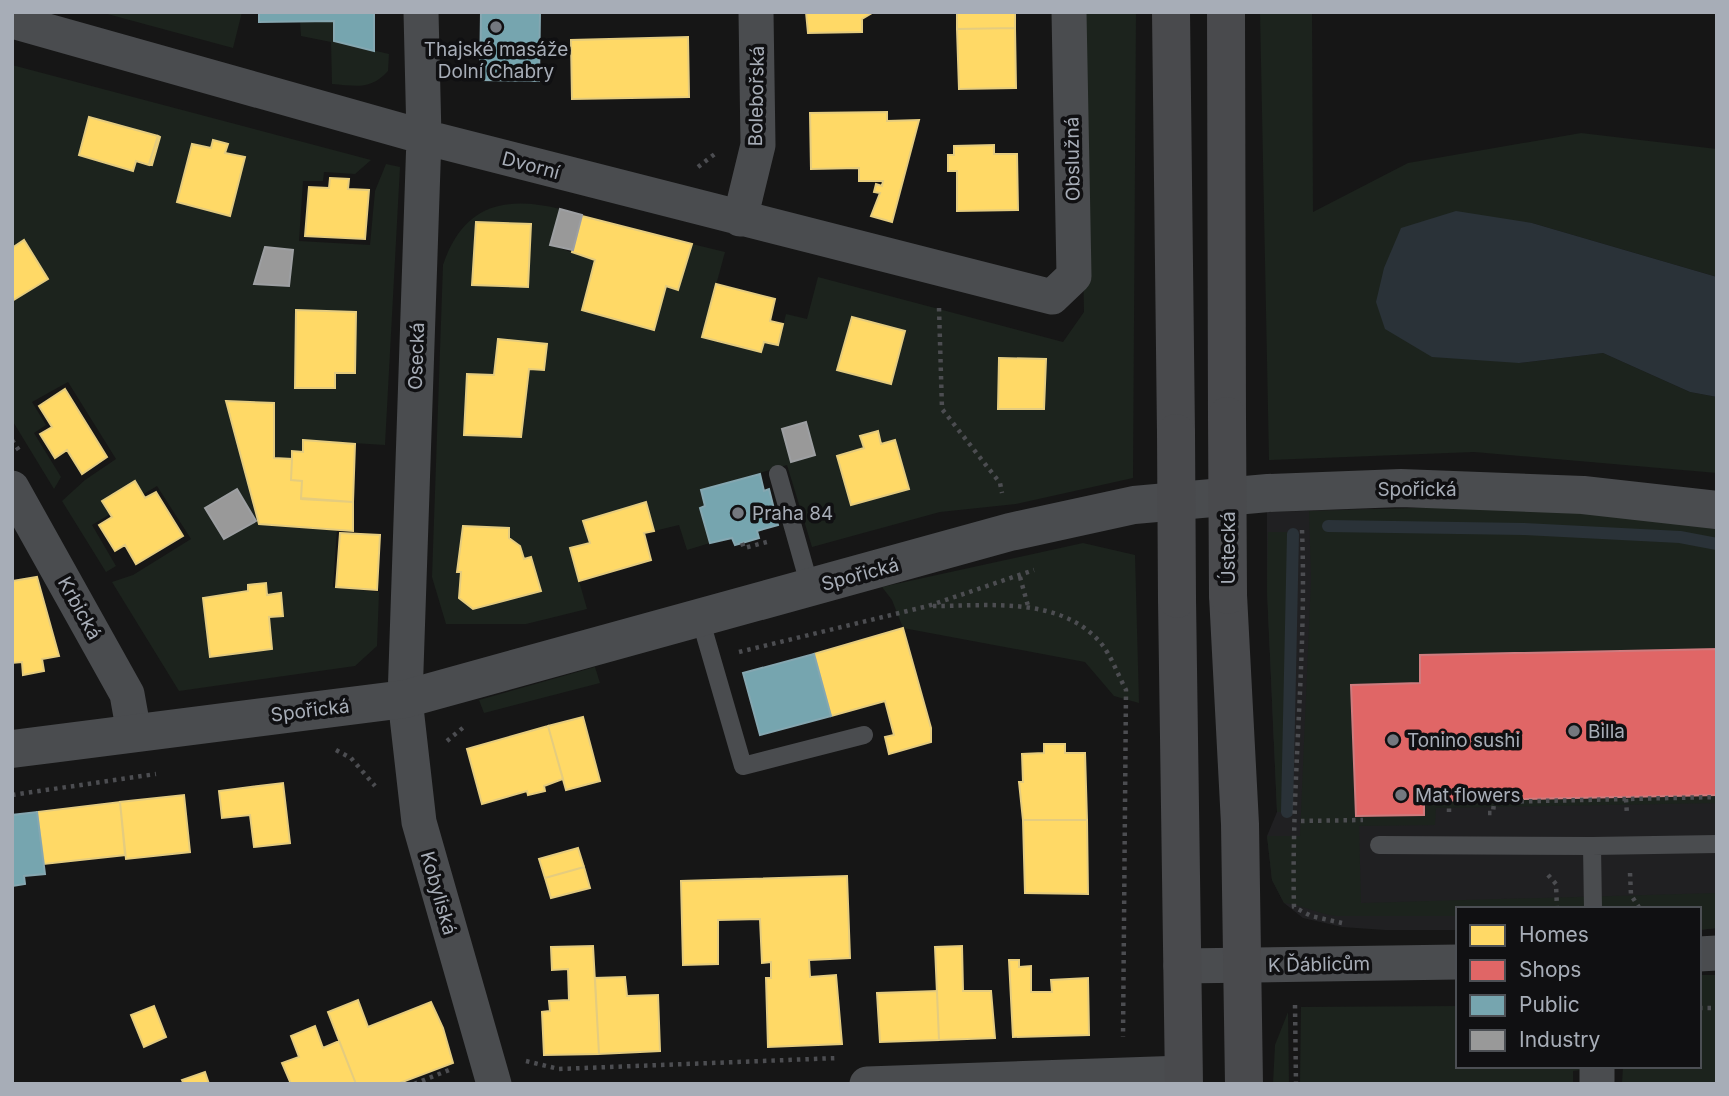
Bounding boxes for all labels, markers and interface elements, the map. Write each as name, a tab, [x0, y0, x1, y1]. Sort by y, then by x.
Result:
marker: Thajské masáže Dolní Chabry	[488, 19, 504, 35]
place label: Thajské masáže Dolní Chabry	[424, 38, 568, 83]
street label: Bolebořská	[744, 45, 769, 147]
street label: Obslužná	[1060, 117, 1085, 201]
street label: Dvorní	[500, 147, 563, 184]
street label: Osecká	[404, 322, 429, 390]
street label: Spořická	[1377, 478, 1457, 501]
place label: Praha 84	[752, 502, 833, 525]
marker: Praha 84	[730, 505, 746, 521]
street label: Ústecká	[1216, 511, 1240, 585]
street label: Spořická	[819, 553, 901, 596]
street label: Krbická	[53, 573, 106, 644]
street label: Spořická	[269, 694, 351, 727]
place label: Billa	[1588, 720, 1625, 743]
marker: Billa	[1566, 723, 1582, 739]
place label: Tonino sushi	[1407, 729, 1520, 752]
marker: Tonino sushi	[1385, 732, 1401, 748]
place label: Mat flowers	[1415, 784, 1521, 807]
marker: Mat flowers	[1393, 787, 1409, 803]
street label: Kobyliská	[416, 849, 461, 938]
legend	[1456, 907, 1701, 1068]
text: Homes	[1519, 922, 1589, 947]
street label: K Ďáblicům	[1268, 952, 1370, 977]
text: Shops	[1519, 957, 1581, 982]
text: Public	[1519, 992, 1580, 1017]
text: Industry	[1519, 1027, 1601, 1052]

